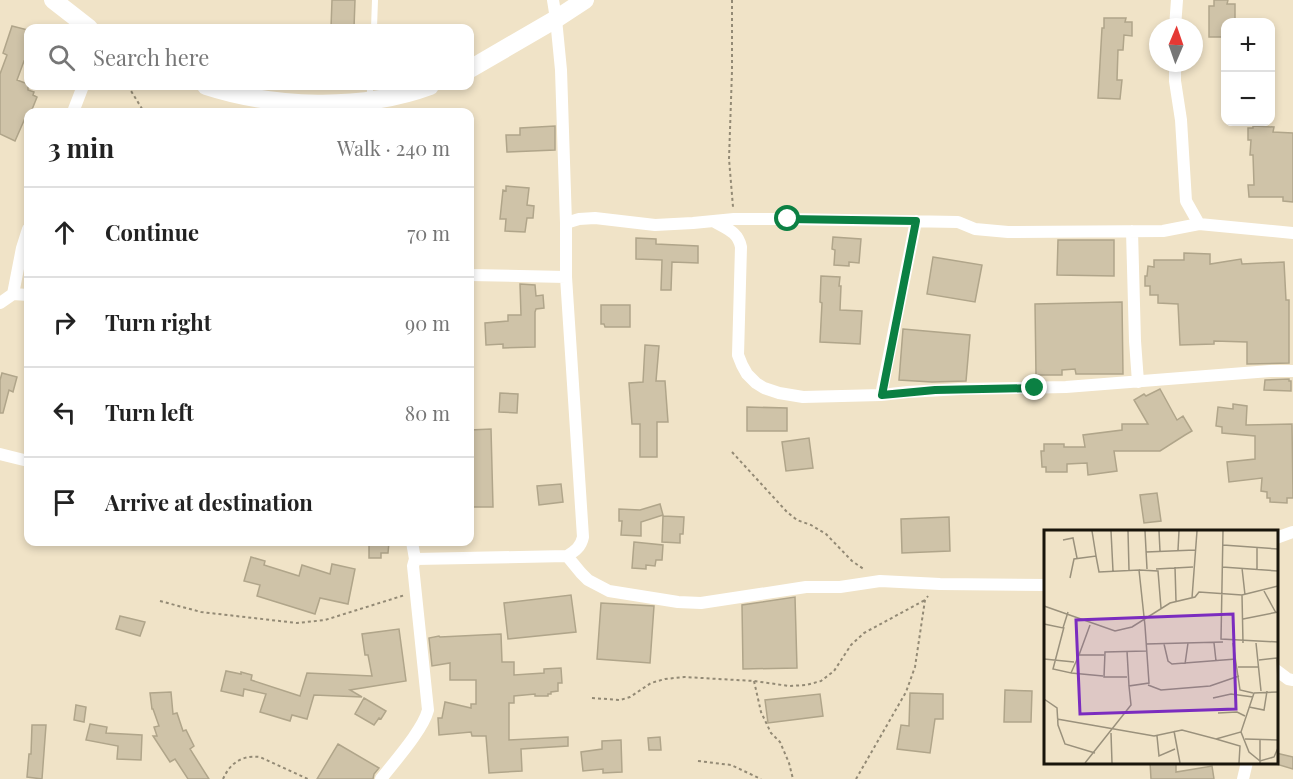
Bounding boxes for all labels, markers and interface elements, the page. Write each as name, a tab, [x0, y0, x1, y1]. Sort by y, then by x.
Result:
north arrow	[1149, 18, 1203, 72]
map controls	[1221, 18, 1275, 126]
button: +	[1221, 18, 1275, 72]
search box	[24, 24, 474, 90]
icon: search	[45, 41, 78, 74]
text: Search here	[93, 42, 209, 72]
button: −	[1221, 72, 1275, 126]
text: 3 min	[48, 130, 114, 165]
text: Walk · 240 m	[337, 134, 450, 161]
route start	[774, 205, 800, 231]
icon: ahead	[48, 216, 81, 249]
text: Continue	[105, 217, 199, 247]
text: 70 m	[407, 219, 450, 246]
icon: right	[48, 306, 81, 339]
text: Turn right	[105, 307, 211, 337]
text: 90 m	[405, 309, 450, 336]
route end	[1021, 374, 1047, 400]
icon: left	[48, 396, 81, 429]
text: Turn left	[105, 397, 194, 427]
text: 80 m	[405, 399, 450, 426]
icon: arrive	[48, 486, 81, 519]
text: Arrive at destination	[105, 487, 313, 517]
inset map	[1044, 530, 1278, 764]

